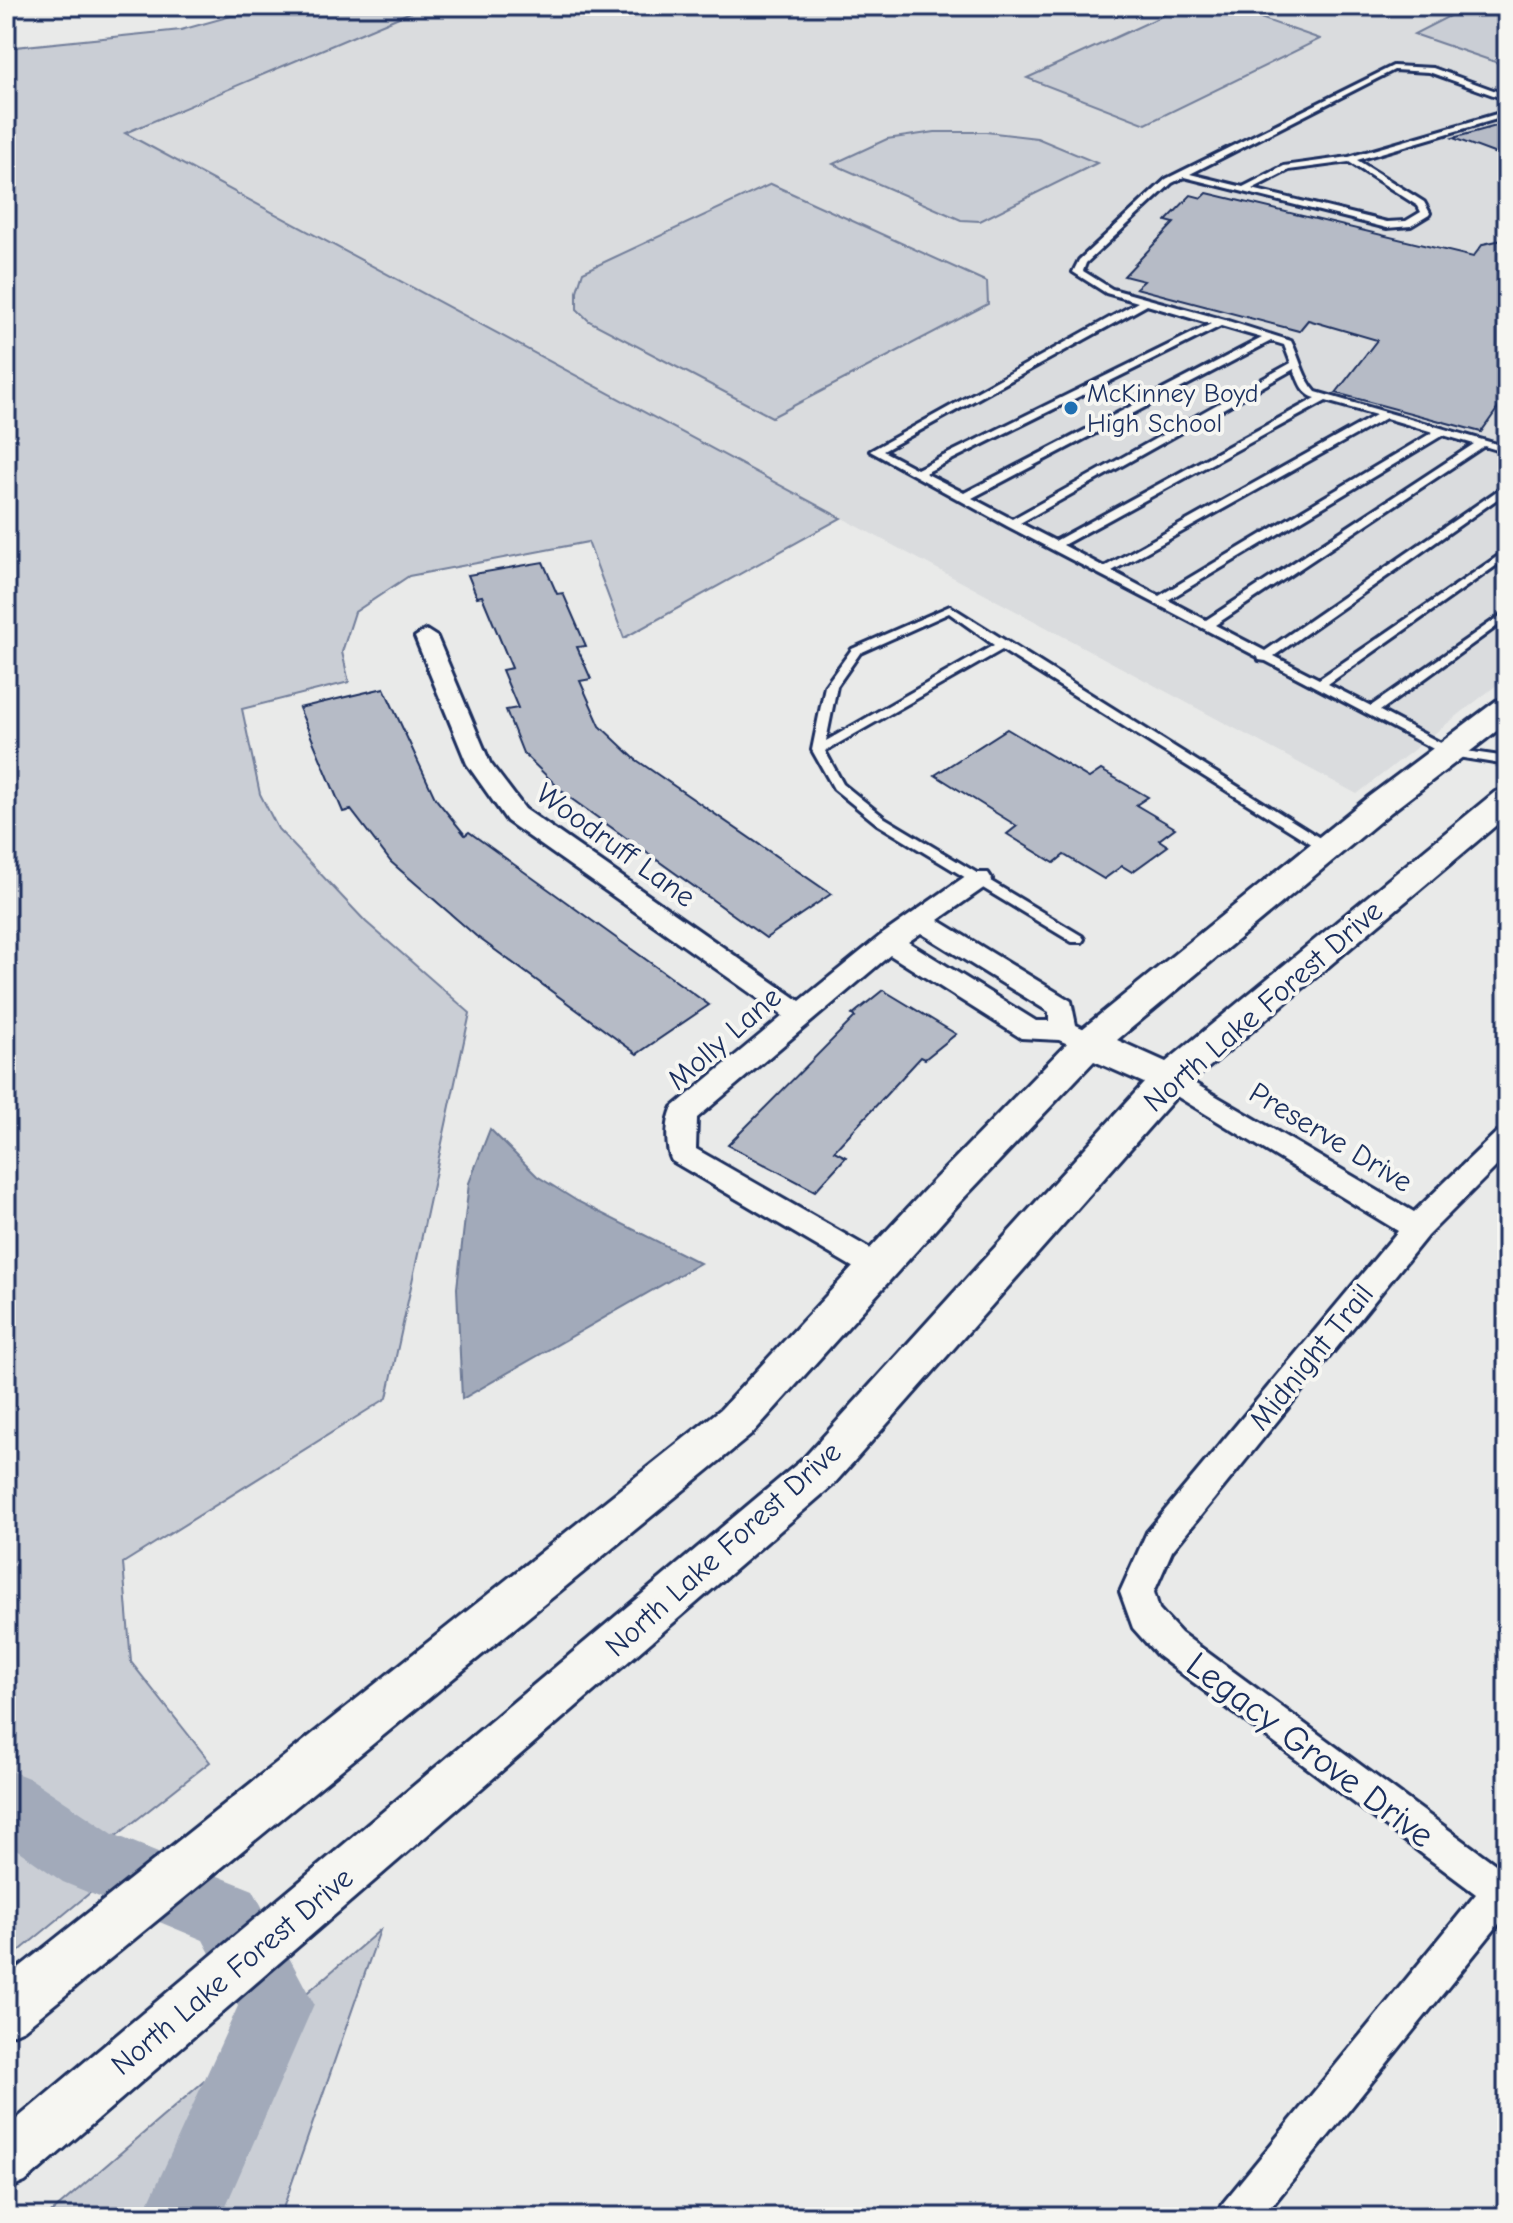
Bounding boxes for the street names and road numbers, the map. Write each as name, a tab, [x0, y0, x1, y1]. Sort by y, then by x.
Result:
street label: Woodruff Lane	[529, 776, 702, 915]
street label: North Lake Forest Drive	[1137, 893, 1390, 1120]
street label: Molly Lane	[660, 980, 788, 1097]
street label: Preserve Drive	[1243, 1075, 1419, 1200]
street label: Midnight Trail	[1242, 1277, 1381, 1437]
street label: North Lake Forest Drive	[598, 1434, 848, 1664]
street label: Legacy Grove Drive	[1179, 1644, 1442, 1856]
street label: North Lake Forest Drive	[104, 1860, 360, 2083]

